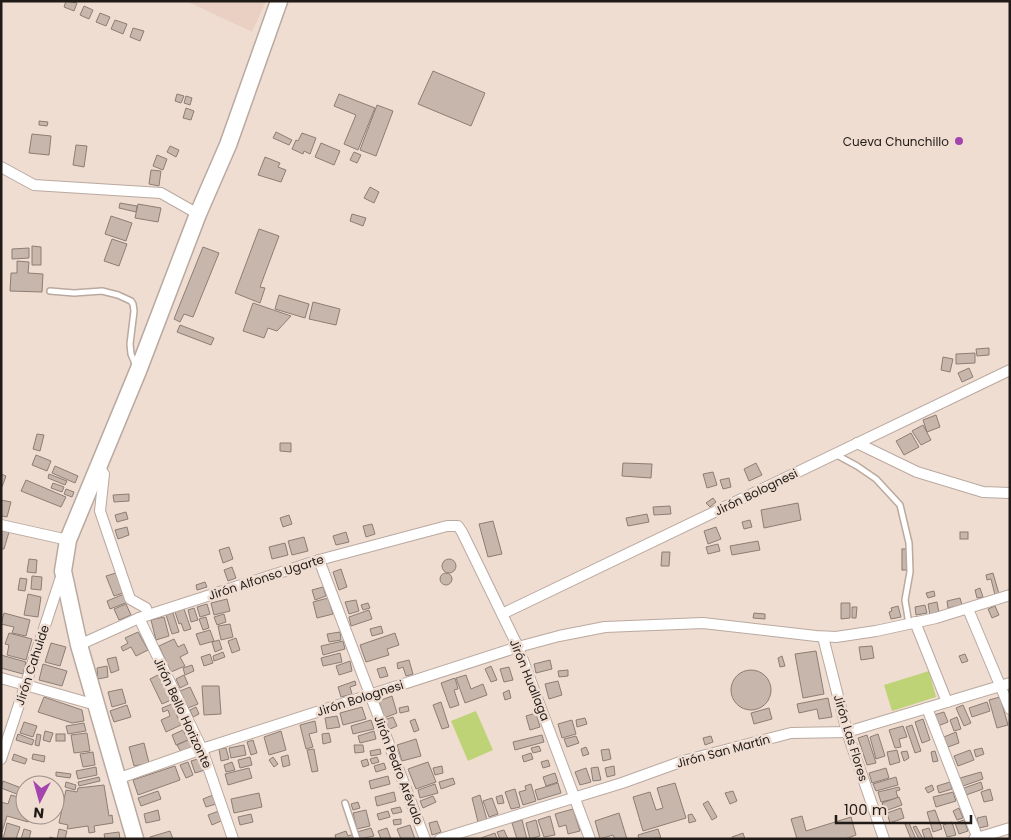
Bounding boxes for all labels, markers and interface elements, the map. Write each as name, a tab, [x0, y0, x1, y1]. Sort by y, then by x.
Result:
place label: Cueva Chunchillo	[843, 133, 949, 150]
marker: Cueva Chunchillo	[953, 135, 965, 147]
street label: Jirón Bolognesi	[712, 465, 800, 519]
street label: Jirón Alfonso Ugarte	[206, 550, 326, 604]
street label: Jirón Cahuide	[11, 623, 53, 707]
street label: Jirón Huallaga	[506, 637, 554, 723]
street label: Jirón Bello Horizonte	[150, 655, 216, 771]
street label: Jirón Bolognesi	[314, 676, 406, 720]
street label: Jirón Las Flores	[830, 692, 872, 784]
street label: Jirón Pedro Arévalo	[370, 713, 428, 827]
street label: Jirón San Martín	[674, 730, 772, 772]
north arrow	[15, 775, 65, 825]
scale bar	[836, 792, 971, 824]
text: 100 m	[844, 799, 887, 820]
text: N	[32, 802, 45, 823]

